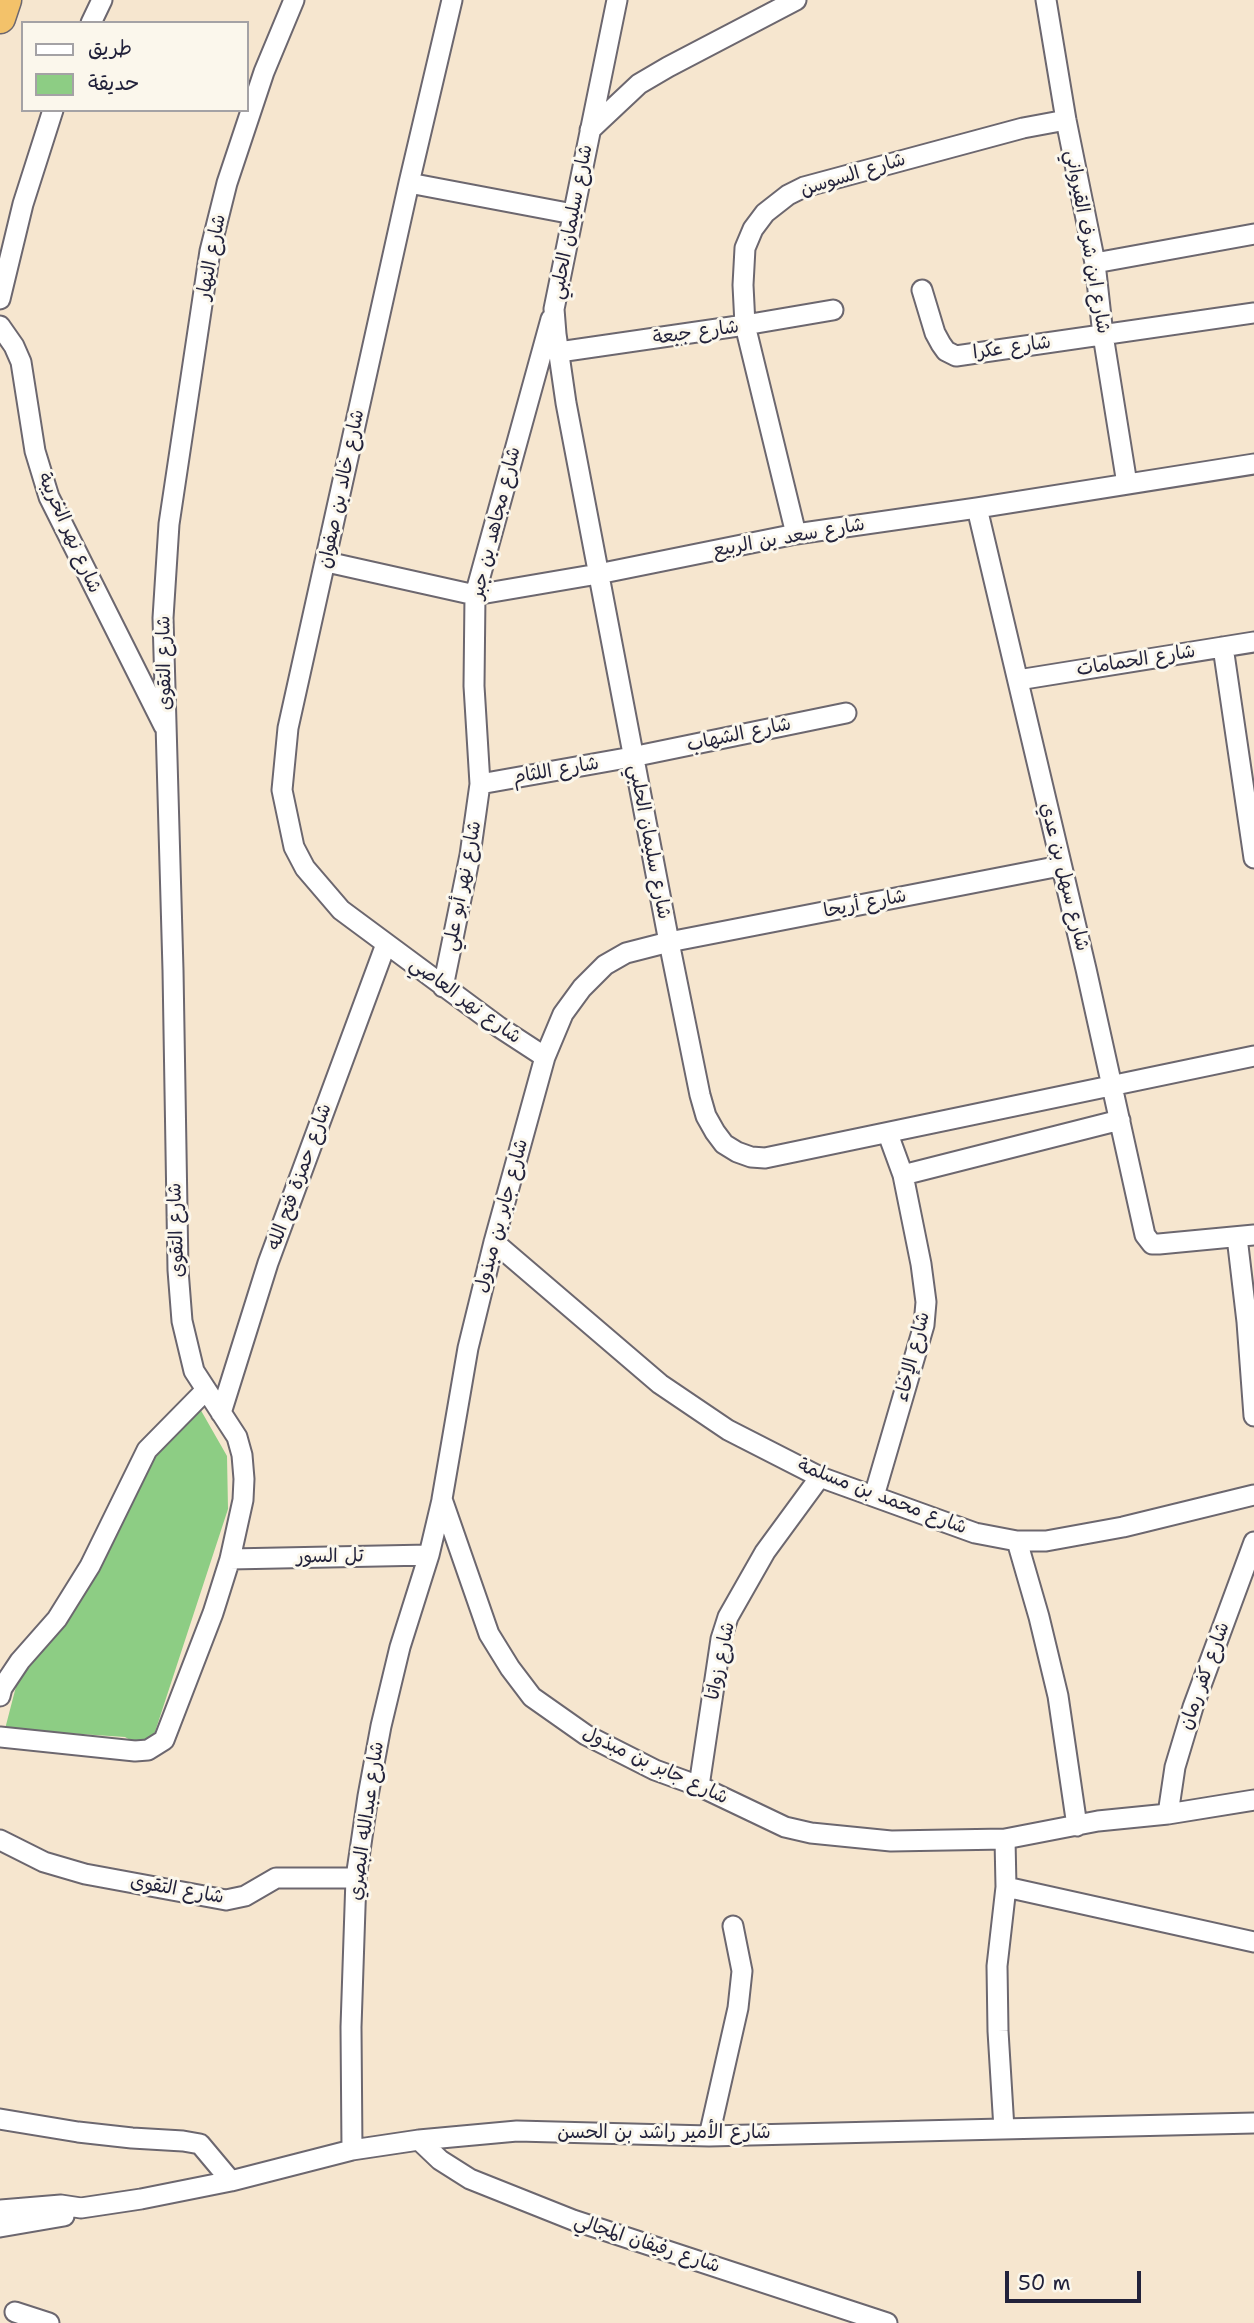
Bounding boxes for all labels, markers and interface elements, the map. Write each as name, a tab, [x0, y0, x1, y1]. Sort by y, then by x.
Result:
legend	[21, 21, 248, 112]
text: طريق	[88, 34, 132, 62]
text: حديقة	[88, 69, 139, 97]
street label: شارع سليمان الحلبي	[546, 143, 598, 301]
street label: شارع السوسن	[798, 148, 908, 202]
street label: شارع ابن شرف القيرواني	[1060, 148, 1114, 336]
street label: شارع النهار	[193, 212, 231, 302]
street label: شارع جبعة	[652, 316, 740, 350]
street label: شارع عكرا	[972, 331, 1052, 365]
street label: شارع خالد بن صفوان	[314, 408, 370, 570]
street label: شارع مجاهد بن جبر	[466, 445, 526, 601]
street label: شارع نهر الخريبة	[32, 469, 106, 597]
street label: شارع سعد بن الربيع	[711, 513, 867, 563]
street label: شارع التقوى	[153, 615, 177, 711]
street label: شارع الحمامات	[1075, 640, 1197, 682]
street label: شارع الشهاب	[685, 713, 793, 757]
street label: شارع اللثام	[511, 752, 601, 790]
street label: شارع سليمان الحلبي	[623, 763, 675, 921]
street label: شارع سهل بن عدي	[1035, 801, 1093, 953]
street label: شارع نهر أبو علي	[439, 819, 487, 953]
street label: شارع أريحا	[822, 885, 908, 923]
street label: شارع نهر العاصي	[405, 953, 525, 1049]
street label: شارع حمزة فتح الله	[263, 1101, 337, 1253]
street label: شارع جابر بن مبذول	[471, 1137, 533, 1295]
street label: شارع التقوى	[164, 1182, 190, 1278]
street label: شارع الإخاء	[891, 1310, 935, 1404]
street label: شارع محمد بن مسلمة	[794, 1454, 970, 1540]
street label: تل السور	[296, 1545, 364, 1569]
street label: شارع كفر رمان	[1175, 1619, 1235, 1733]
street label: شارع زواتا	[702, 1620, 740, 1702]
street label: شارع جابر بن مبذول	[578, 1722, 732, 1810]
street label: شارع عبدالله البصري	[345, 1740, 389, 1902]
street label: شارع التقوى	[128, 1871, 226, 1909]
street label: شارع الأمير راشد بن الحسن	[557, 2122, 771, 2144]
street label: شارع رفيفان المجالي	[571, 2210, 723, 2278]
scale bar	[1009, 2256, 1146, 2300]
text: 50 m	[1018, 2269, 1071, 2297]

